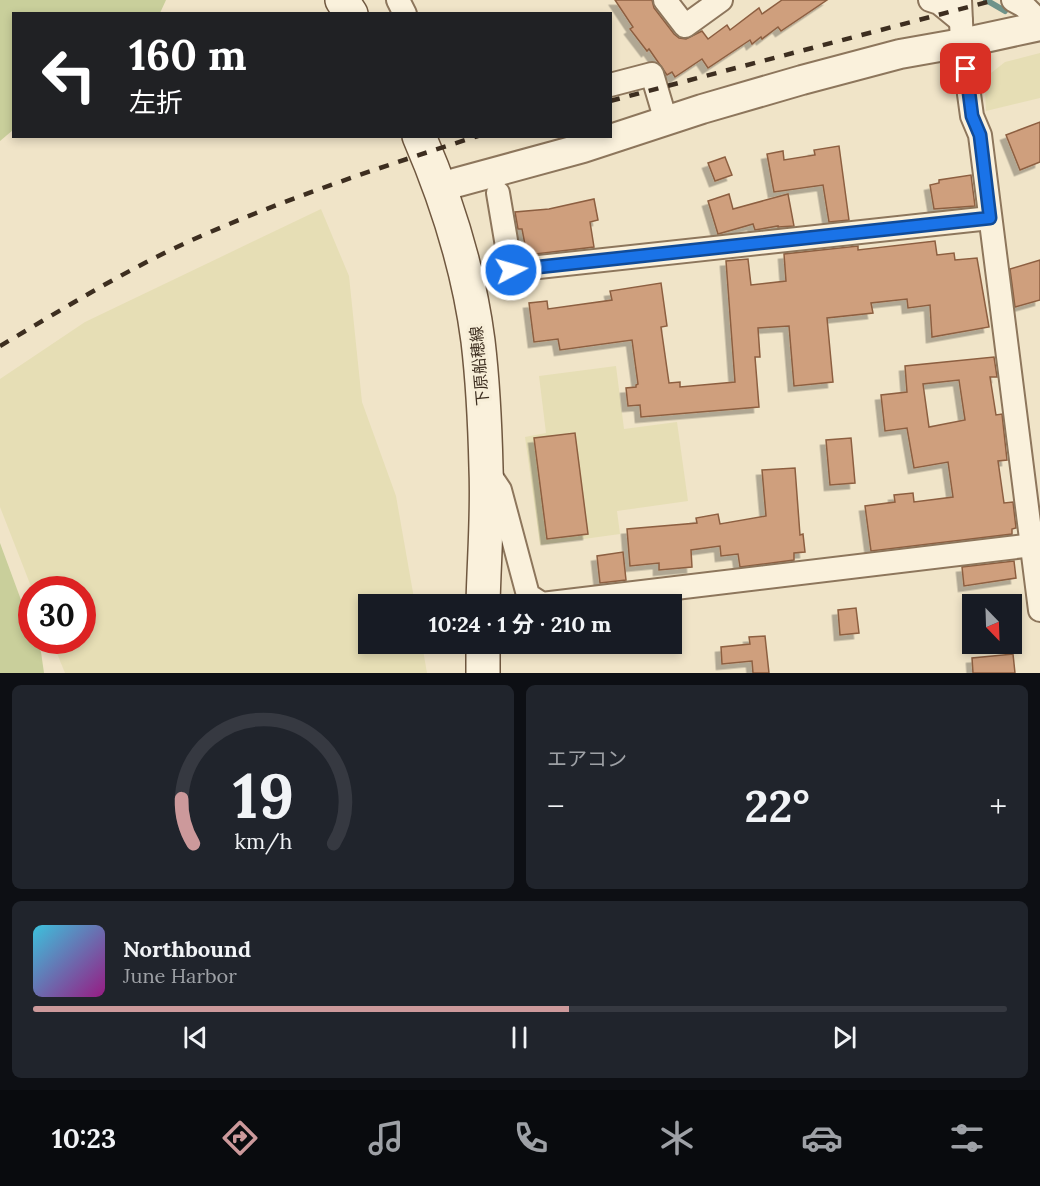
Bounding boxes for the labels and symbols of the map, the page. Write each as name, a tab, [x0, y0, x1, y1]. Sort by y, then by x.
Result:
pin	[940, 43, 991, 94]
position arrow	[479, 238, 543, 302]
street label: 下原船穂線	[466, 325, 492, 407]
speed limit sign: 30	[18, 576, 96, 654]
north arrow	[962, 594, 1022, 654]

